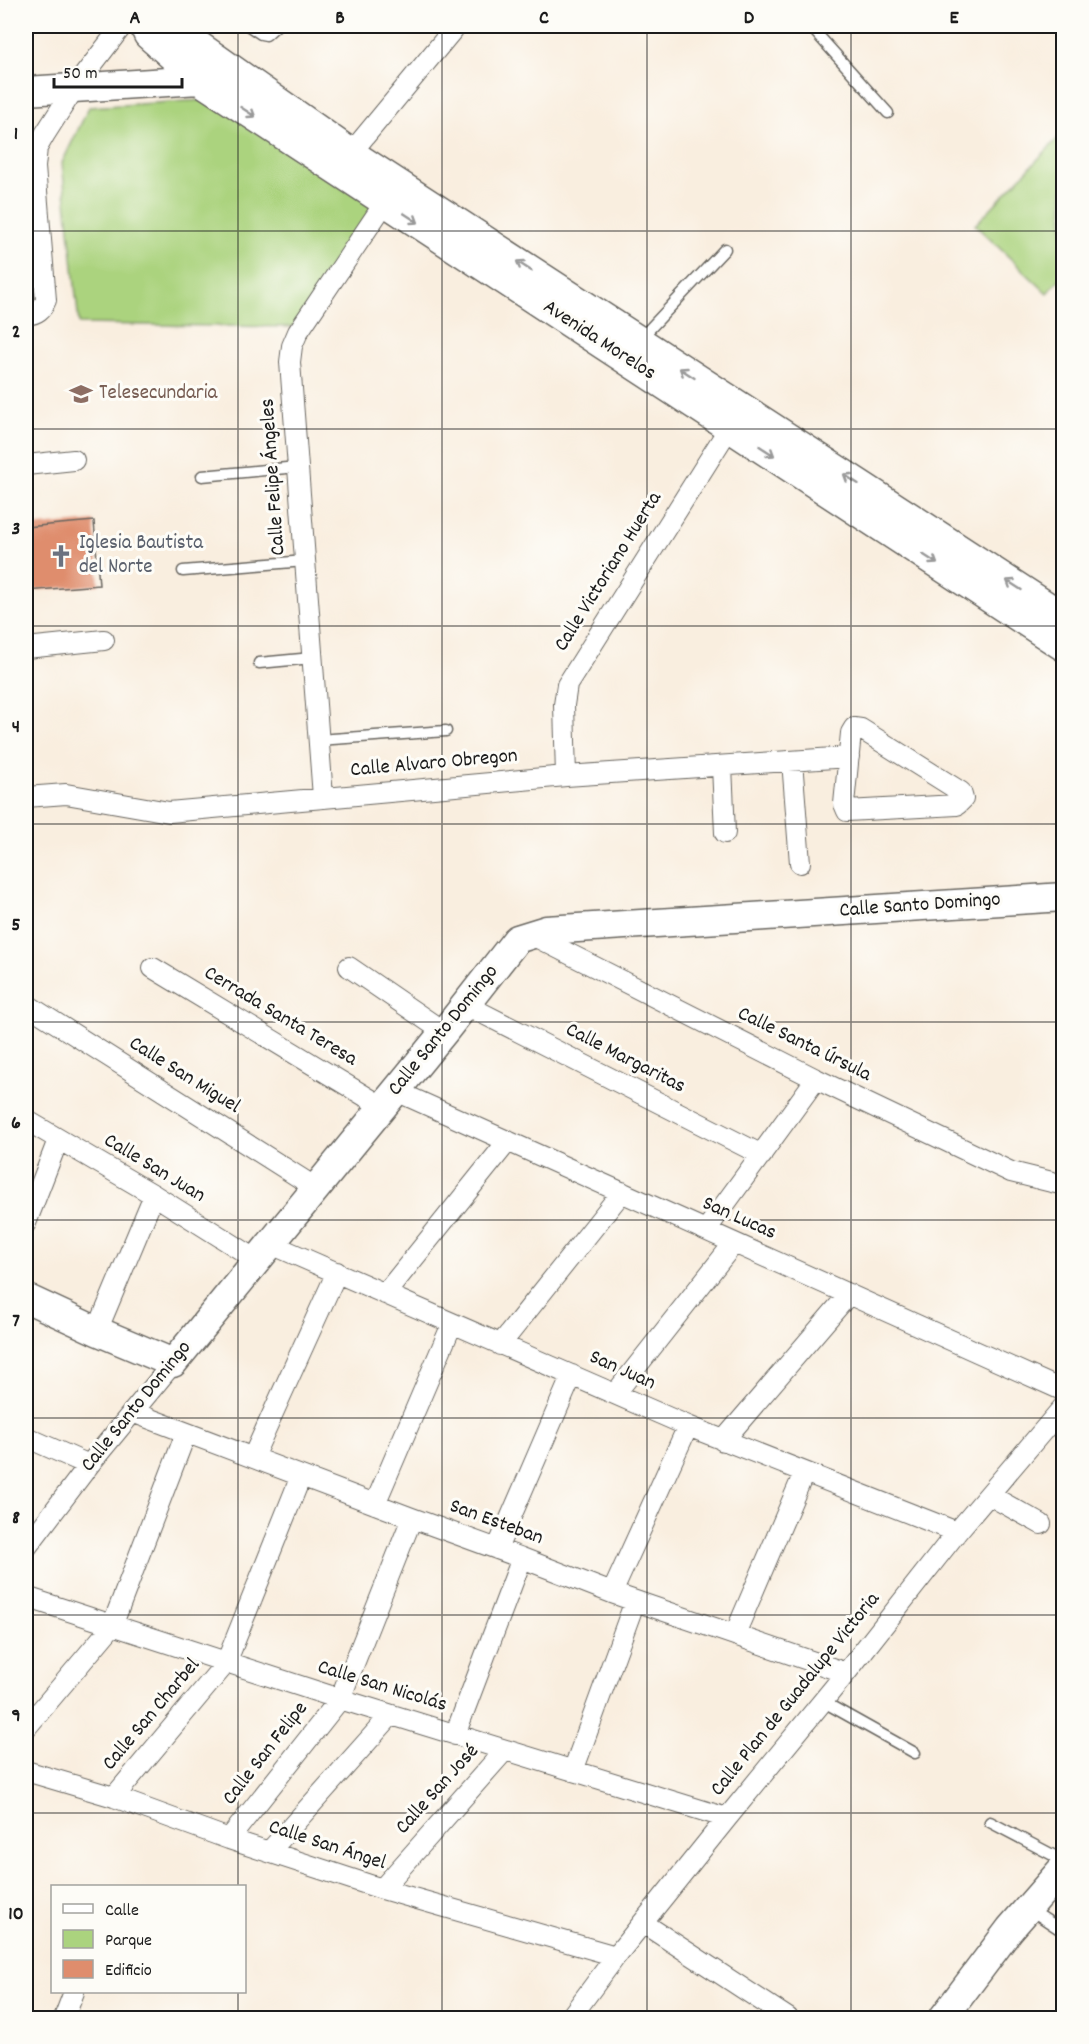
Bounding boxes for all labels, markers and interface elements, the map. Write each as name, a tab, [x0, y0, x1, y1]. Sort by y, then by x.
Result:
text: A	[130, 5, 141, 33]
text: B	[335, 5, 345, 33]
text: C	[539, 5, 549, 33]
text: D	[744, 5, 755, 33]
text: E	[949, 5, 959, 33]
scale bar	[54, 51, 182, 89]
text: 50 m	[63, 62, 98, 87]
one-way arrow	[239, 105, 256, 118]
text: 1	[14, 121, 18, 149]
one-way arrow	[402, 212, 419, 224]
one-way arrow	[516, 260, 533, 272]
street label: Avenida Morelos	[537, 293, 661, 389]
text: 2	[12, 319, 20, 347]
one-way arrow	[679, 366, 696, 378]
place label: Telesecundaria	[99, 379, 218, 409]
school or university icon: Telesecundaria	[68, 381, 94, 407]
street label: Calle Felipe Ángeles	[254, 397, 294, 557]
one-way arrow	[759, 445, 775, 457]
one-way arrow	[843, 472, 860, 484]
street label: Calle Victoriano Huerta	[548, 485, 671, 658]
text: 3	[12, 516, 20, 544]
place label: Iglesia Bautista del Norte	[79, 529, 204, 583]
church icon: Iglesia Bautista del Norte	[48, 543, 74, 569]
one-way arrow	[921, 553, 938, 565]
one-way arrow	[1006, 578, 1023, 591]
text: 4	[12, 714, 20, 742]
street label: Calle Alvaro Obregon	[349, 742, 519, 786]
street label: Calle Santo Domingo	[838, 885, 1002, 927]
text: 5	[11, 912, 21, 940]
street label: Cerrada Santa Teresa	[198, 959, 363, 1075]
street label: Calle Santo Domingo	[381, 959, 507, 1103]
street label: Calle Santa Úrsula	[732, 1000, 877, 1091]
street label: Calle Margaritas	[560, 1016, 690, 1102]
street label: Calle San Miguel	[122, 1030, 246, 1122]
text: 6	[11, 1110, 21, 1138]
street label: Calle San Juan	[97, 1127, 211, 1211]
street label: San Lucas	[697, 1189, 781, 1249]
text: 7	[12, 1308, 20, 1336]
street label: Calle Santo Domingo	[74, 1335, 200, 1479]
street label: San Juan	[584, 1343, 660, 1399]
street label: San Esteban	[445, 1492, 547, 1554]
text: 8	[12, 1505, 20, 1533]
street label: Calle Plan de Guadalupe Victoria	[704, 1586, 889, 1804]
street label: Calle San Charbel	[96, 1652, 208, 1778]
street label: Calle San Nicolás	[313, 1653, 451, 1721]
street label: Calle San Felipe	[216, 1696, 316, 1812]
text: 9	[11, 1703, 21, 1731]
street label: Calle San José	[389, 1738, 487, 1842]
street label: Calle San Ángel	[264, 1813, 390, 1879]
legend	[51, 1885, 246, 1993]
text: Calle	[105, 1899, 139, 1924]
text: 10	[8, 1901, 24, 1929]
text: Parque	[105, 1929, 152, 1954]
text: Edificio	[105, 1959, 152, 1984]

